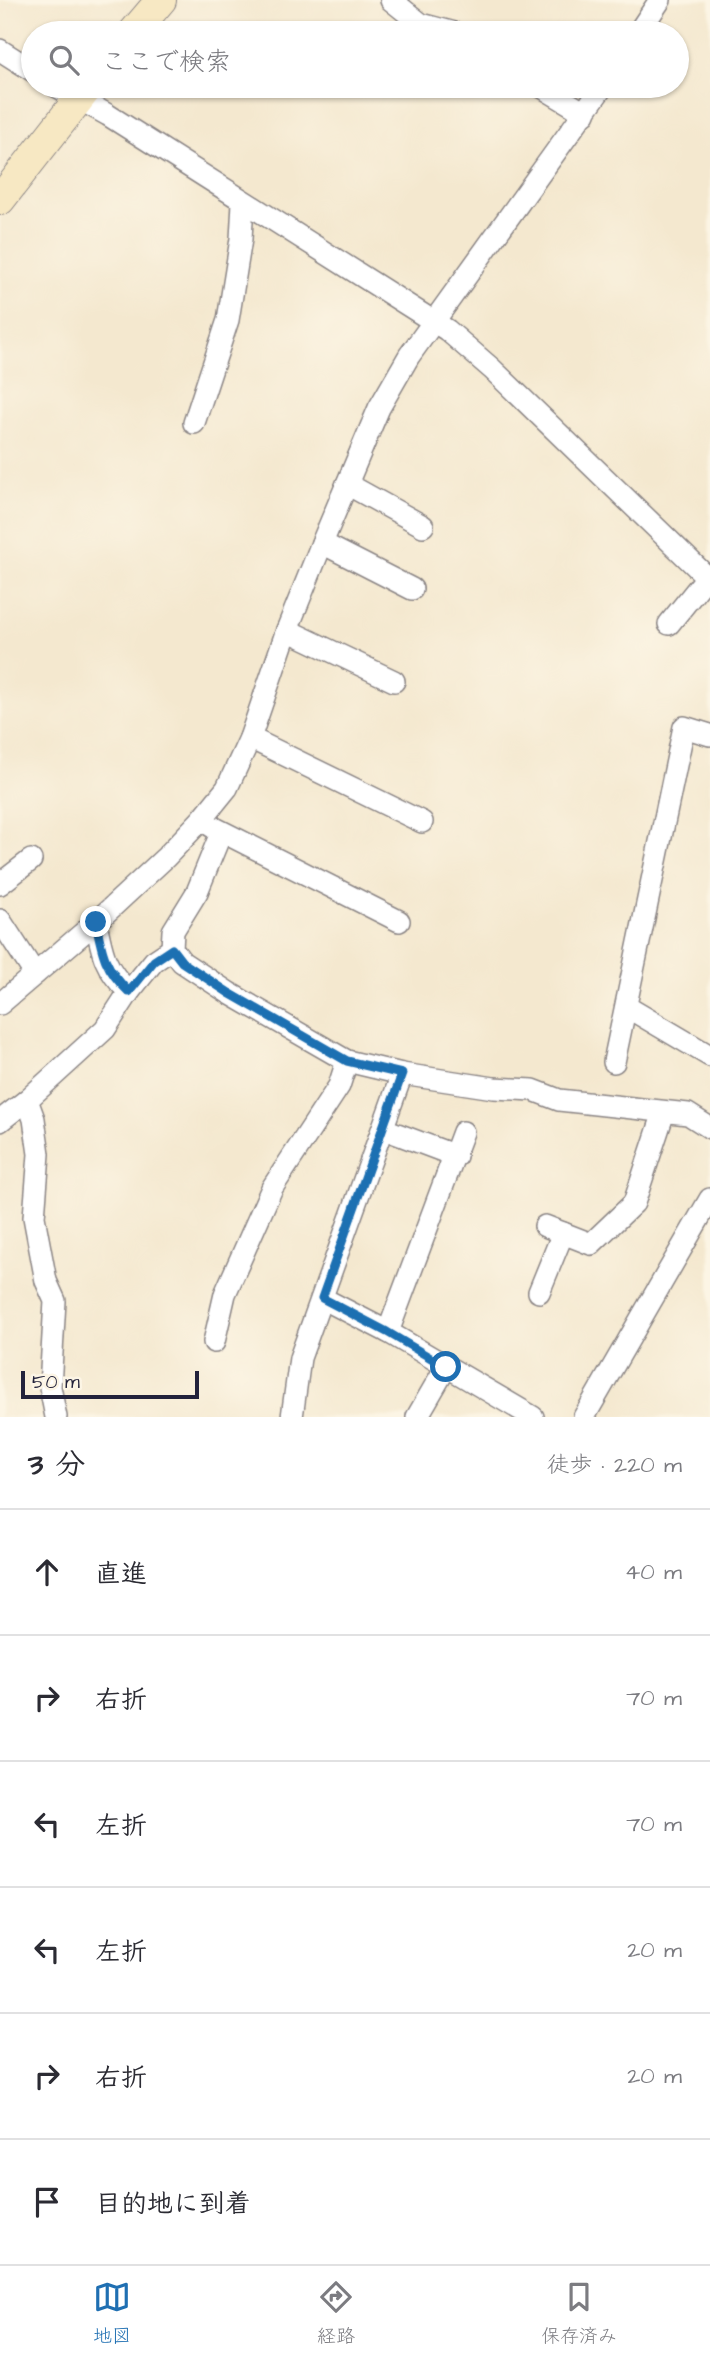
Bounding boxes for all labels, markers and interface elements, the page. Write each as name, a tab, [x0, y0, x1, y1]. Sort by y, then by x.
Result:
search box	[21, 21, 689, 98]
icon: search	[45, 41, 83, 79]
text: ここで検索	[101, 44, 231, 80]
route end	[80, 906, 111, 937]
route start	[430, 1351, 461, 1382]
scale bar	[21, 1368, 200, 1400]
text: 50 m	[32, 1369, 80, 1396]
text: 3 分	[28, 1444, 85, 1486]
text: 徒歩 · 220 m	[546, 1449, 682, 1481]
icon: ahead	[28, 1553, 66, 1591]
text: 直進	[95, 1556, 147, 1592]
text: 40 m	[625, 1556, 682, 1588]
icon: right	[28, 1679, 66, 1717]
text: 右折	[95, 1682, 147, 1718]
text: 70 m	[626, 1682, 682, 1714]
icon: left	[28, 1805, 66, 1843]
text: 左折	[95, 1808, 147, 1844]
text: 70 m	[626, 1808, 682, 1840]
icon: left	[28, 1931, 66, 1969]
text: 左折	[95, 1934, 147, 1970]
text: 20 m	[627, 1934, 682, 1966]
icon: right	[28, 2057, 66, 2095]
text: 右折	[95, 2060, 147, 2096]
text: 20 m	[627, 2060, 682, 2092]
icon: arrive	[28, 2183, 66, 2221]
text: 目的地に到着	[95, 2186, 251, 2222]
tab: 地図	[93, 2278, 131, 2350]
tab: 経路	[317, 2278, 355, 2350]
tab: 保存済み	[541, 2278, 617, 2350]

